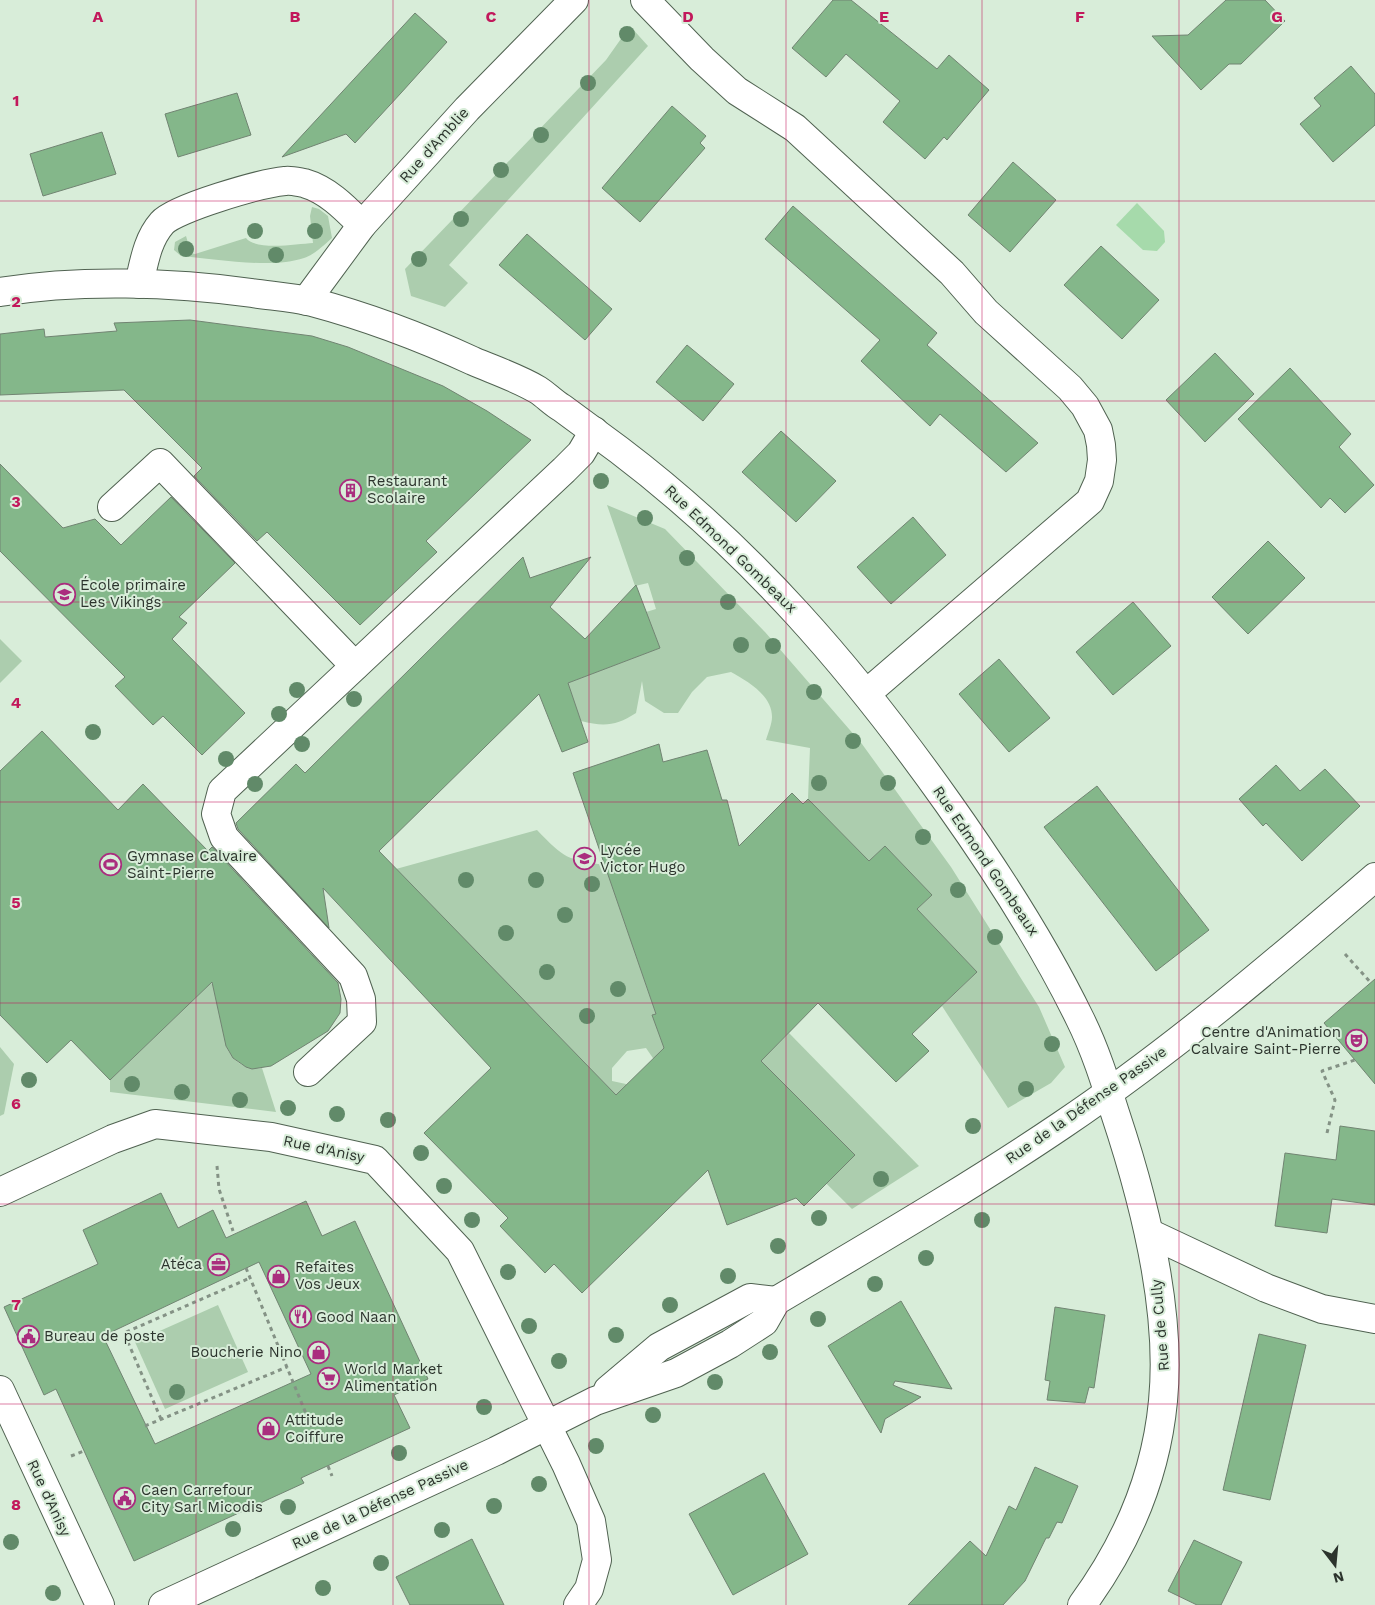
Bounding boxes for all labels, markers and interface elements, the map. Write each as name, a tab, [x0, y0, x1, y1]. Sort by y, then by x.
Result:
text: A	[93, 7, 104, 26]
text: B	[290, 7, 301, 26]
text: C	[486, 7, 497, 26]
text: D	[682, 7, 694, 26]
text: E	[879, 7, 889, 26]
text: F	[1075, 7, 1085, 26]
text: G	[1271, 7, 1283, 26]
text: 1	[13, 91, 19, 110]
street label: Rue d'Amblie	[396, 104, 472, 186]
text: 2	[11, 292, 21, 311]
place label: Restaurant Scolaire	[367, 472, 448, 507]
building icon: Restaurant Scolaire	[339, 478, 363, 502]
street label: Rue Edmond Gombeaux	[661, 481, 801, 617]
text: 3	[11, 492, 21, 511]
place label: École primaire Les Vikings	[80, 576, 186, 611]
school or university icon: École primaire Les Vikings	[52, 582, 76, 606]
text: 4	[11, 693, 21, 712]
street label: Rue Edmond Gombeaux	[929, 783, 1043, 939]
place label: Lycée Victor Hugo	[600, 841, 685, 876]
place label: Gymnase Calvaire Saint-Pierre	[127, 847, 257, 882]
school or university icon: Lycée Victor Hugo	[572, 847, 596, 871]
sports icon: Gymnase Calvaire Saint-Pierre	[99, 853, 123, 877]
text: 5	[11, 893, 21, 912]
place label: Centre d'Animation Calvaire Saint-Pierre	[1191, 1023, 1341, 1058]
theatre icon: Centre d'Animation Calvaire Saint-Pierre	[1345, 1029, 1369, 1053]
street label: Rue de la Défense Passive	[1002, 1042, 1170, 1168]
text: 6	[11, 1094, 21, 1113]
street label: Rue d'Anisy	[282, 1132, 367, 1166]
office icon: Atéca	[206, 1252, 230, 1276]
place label: Atéca	[161, 1255, 202, 1273]
place label: Refaites Vos Jeux	[295, 1258, 360, 1293]
shop icon: Refaites Vos Jeux	[267, 1264, 291, 1288]
street label: Rue de Cully	[1147, 1278, 1173, 1372]
text: 7	[11, 1295, 21, 1314]
restaurant icon: Good Naan	[288, 1305, 312, 1329]
place label: Good Naan	[316, 1308, 397, 1326]
public building icon: Bureau de poste	[16, 1324, 40, 1348]
place label: Bureau de poste	[44, 1327, 165, 1345]
shop icon: Boucherie Nino	[306, 1340, 330, 1364]
place label: Boucherie Nino	[190, 1343, 302, 1361]
place label: World Market Alimentation	[344, 1360, 443, 1395]
supermarket icon: World Market Alimentation	[316, 1366, 340, 1390]
place label: Attitude Coiffure	[285, 1411, 344, 1446]
shop icon: Attitude Coiffure	[257, 1417, 281, 1441]
street label: Rue de la Défense Passive	[289, 1455, 471, 1553]
street label: Rue d'Anisy	[23, 1457, 75, 1539]
place label: Caen Carrefour City Sarl Micodis	[141, 1481, 263, 1516]
public building icon: Caen Carrefour City Sarl Micodis	[113, 1487, 137, 1511]
text: 8	[11, 1495, 21, 1514]
north arrow	[1310, 1540, 1360, 1590]
text: N	[1331, 1568, 1346, 1587]

